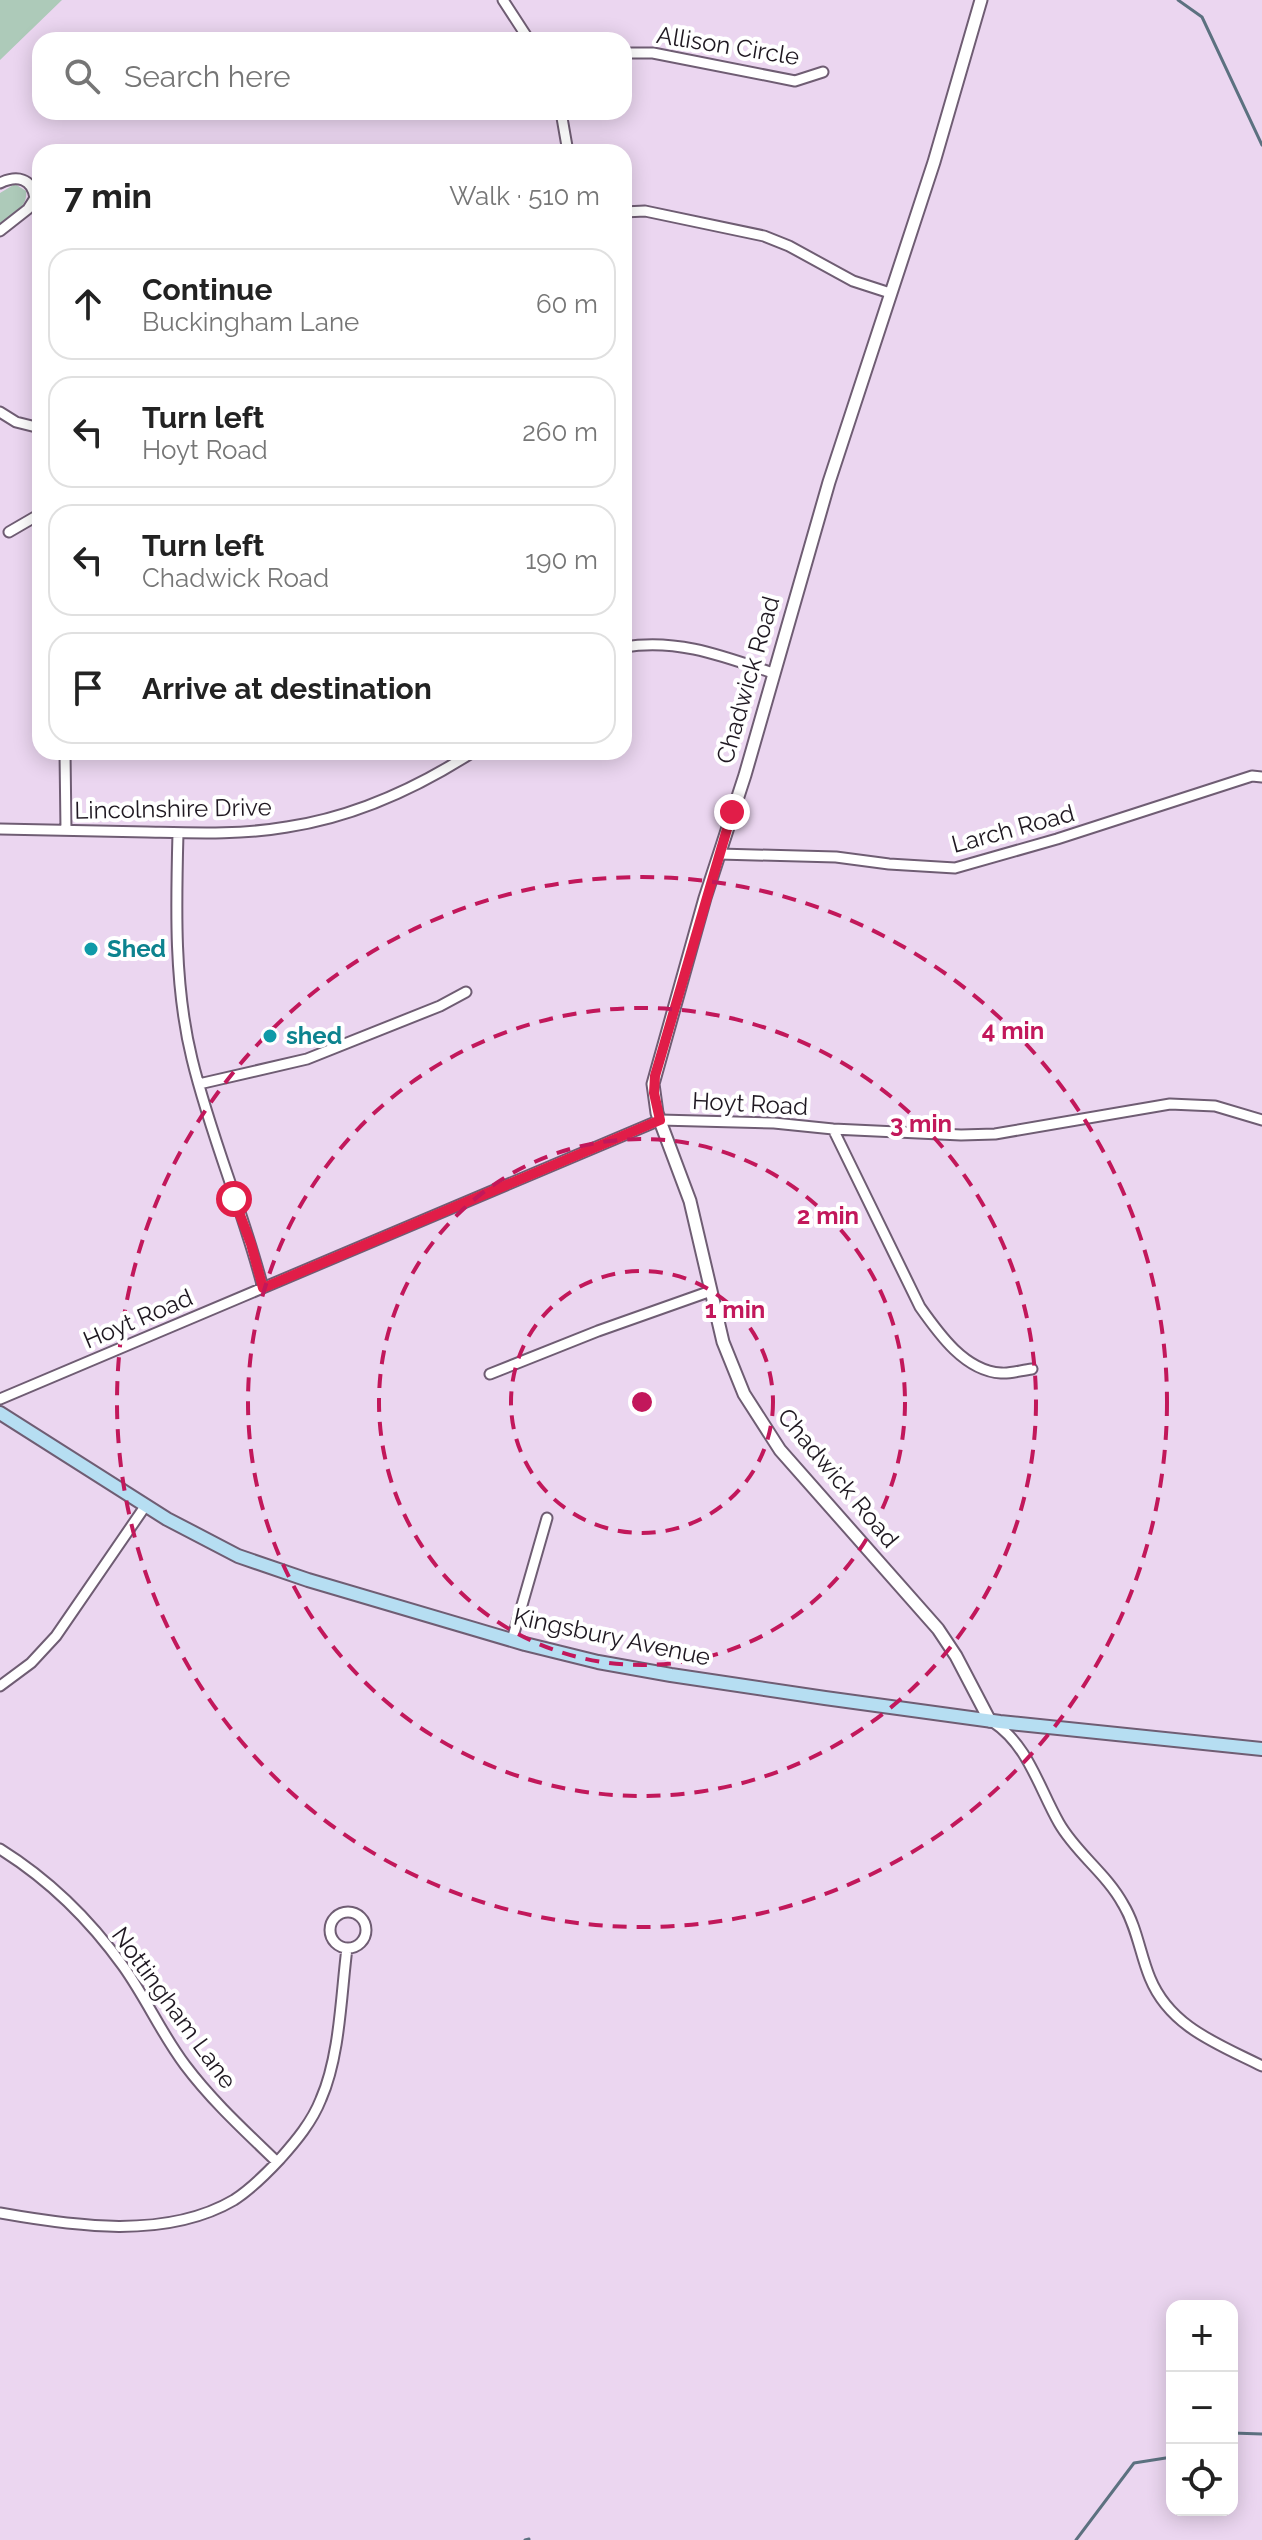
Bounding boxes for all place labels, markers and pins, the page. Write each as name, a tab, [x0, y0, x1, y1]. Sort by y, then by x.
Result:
place label: Shed	[107, 934, 166, 963]
marker: Shed	[82, 940, 100, 958]
place label: shed	[286, 1021, 342, 1050]
marker: shed	[261, 1027, 279, 1045]
centre of rings	[628, 1388, 656, 1416]

